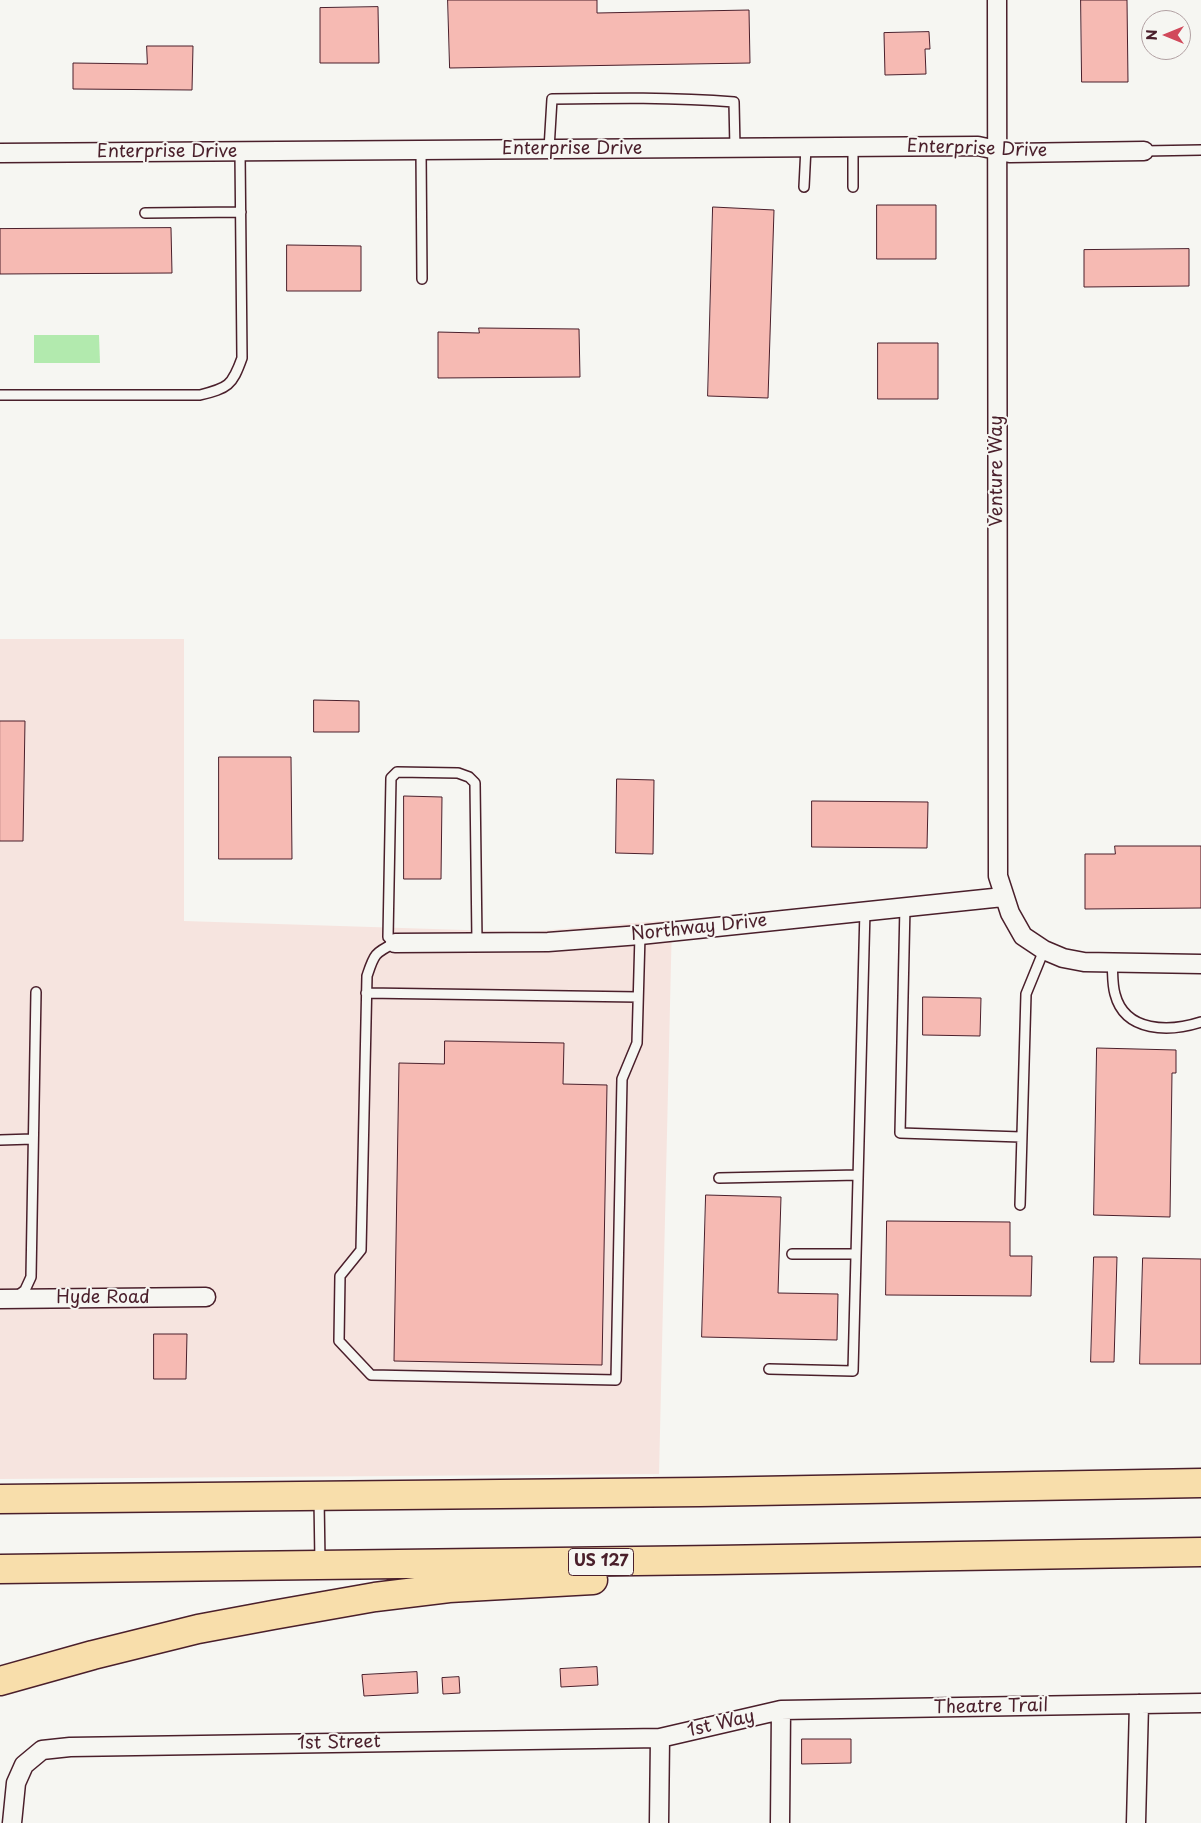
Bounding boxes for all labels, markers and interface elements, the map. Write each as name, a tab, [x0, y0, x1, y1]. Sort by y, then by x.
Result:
north arrow	[1141, 10, 1191, 60]
text: N	[1141, 29, 1162, 41]
street label: Enterprise Drive	[906, 136, 1048, 162]
street label: Enterprise Drive	[502, 138, 642, 160]
street label: Enterprise Drive	[97, 141, 237, 163]
street label: Venture Way	[986, 415, 1008, 527]
street label: Northway Drive	[630, 910, 768, 946]
street label: Hyde Road	[56, 1287, 150, 1309]
road number: US 127	[568, 1548, 634, 1575]
street label: Theatre Trail	[933, 1695, 1049, 1719]
street label: 1st Way	[685, 1706, 757, 1742]
street label: 1st Street	[297, 1731, 381, 1755]

